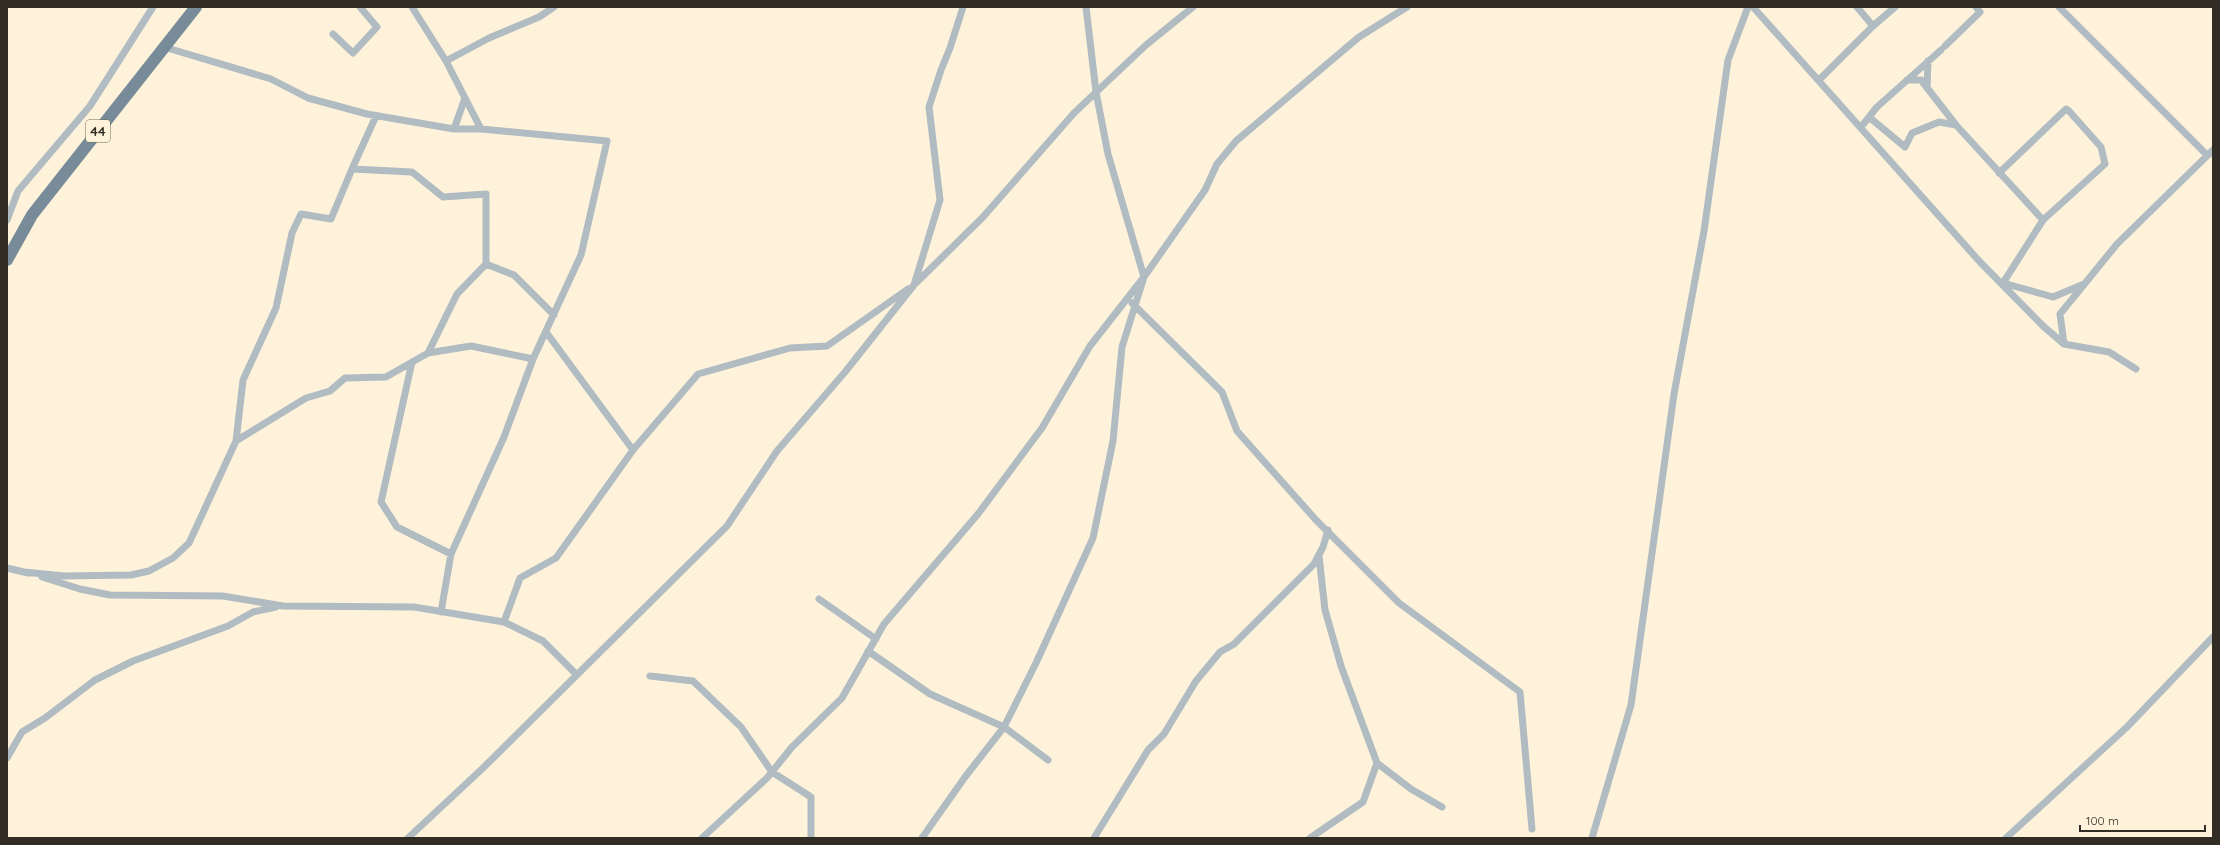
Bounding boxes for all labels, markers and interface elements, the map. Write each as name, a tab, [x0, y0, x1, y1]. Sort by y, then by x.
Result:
road number: 44	[86, 120, 110, 142]
scale bar	[2080, 807, 2205, 833]
text: 100 m	[2086, 813, 2119, 828]

